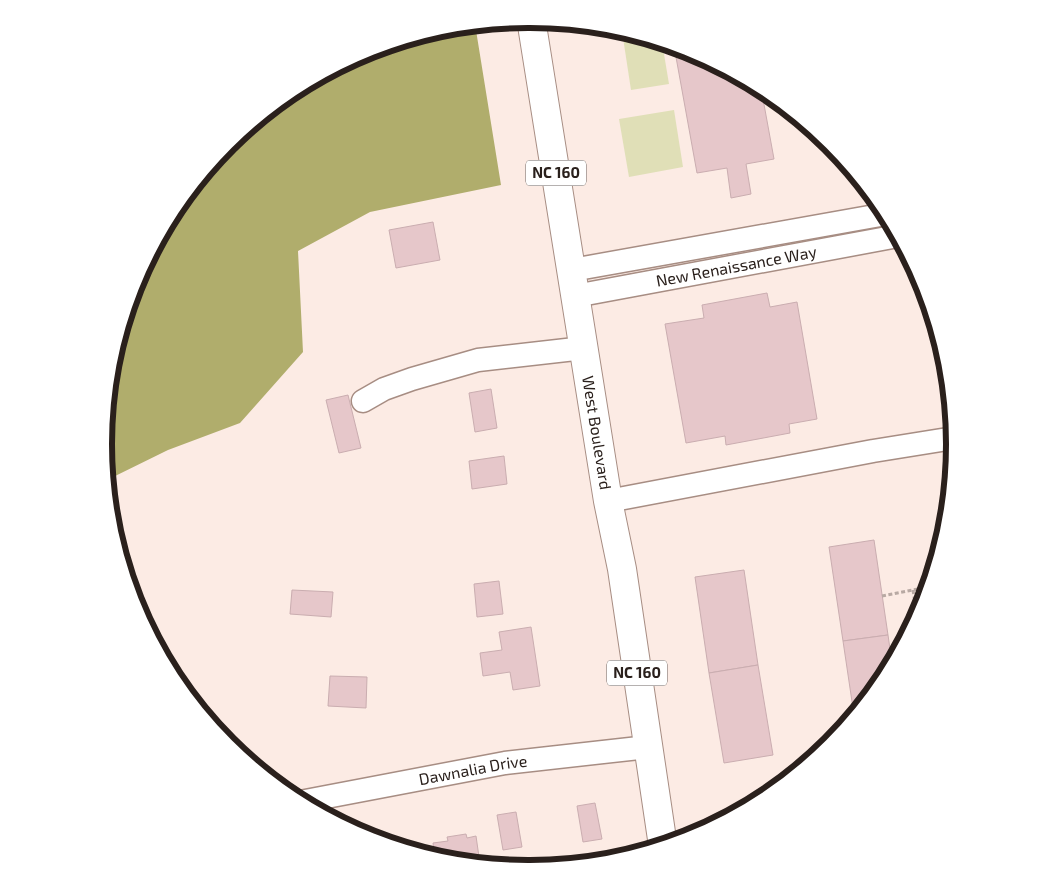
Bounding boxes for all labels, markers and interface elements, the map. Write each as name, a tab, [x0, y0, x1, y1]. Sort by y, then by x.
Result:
road number: NC 160	[526, 160, 586, 186]
street label: New Renaissance Way	[654, 241, 819, 290]
street label: West Boulevard	[579, 374, 616, 491]
road number: NC 160	[607, 660, 667, 686]
street label: Dawnalia Drive	[417, 751, 528, 788]

